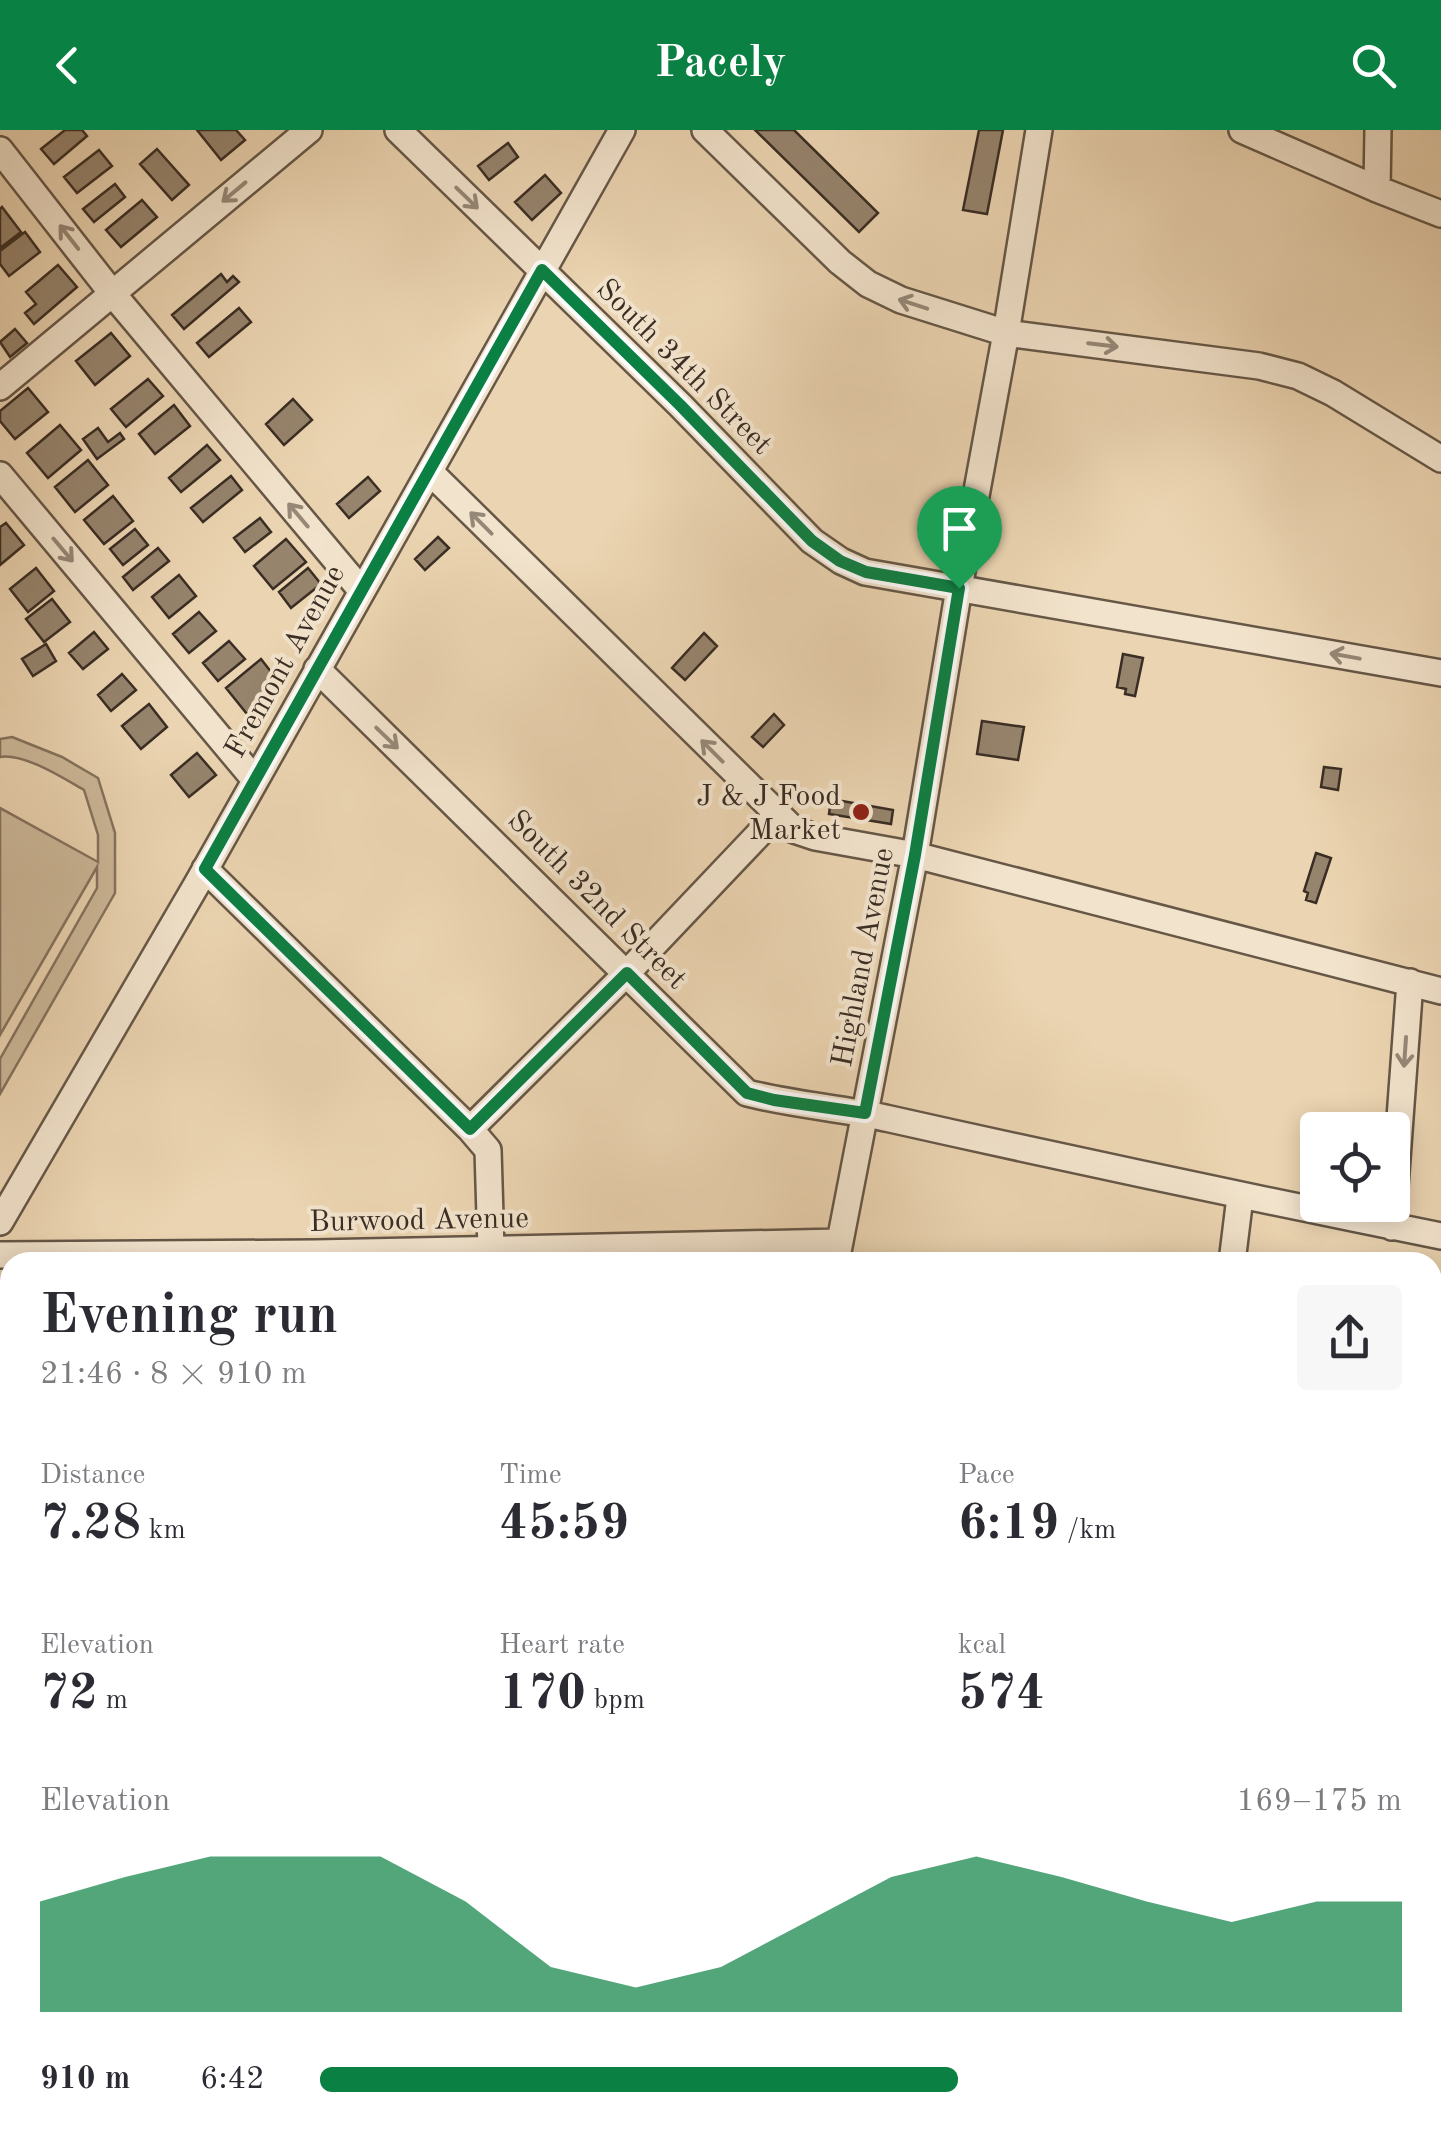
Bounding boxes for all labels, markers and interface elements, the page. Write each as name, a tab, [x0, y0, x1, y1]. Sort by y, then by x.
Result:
icon: back	[40, 38, 95, 93]
icon: search	[1346, 38, 1401, 93]
text: Pacely	[654, 42, 787, 87]
one-way arrow	[221, 181, 247, 203]
one-way arrow	[455, 186, 479, 210]
one-way arrow	[58, 225, 80, 251]
street label: South 34th Street	[590, 274, 777, 461]
one-way arrow	[897, 293, 929, 311]
one-way arrow	[1086, 336, 1118, 355]
pin	[917, 486, 1002, 589]
icon: arrive	[932, 501, 987, 556]
one-way arrow	[288, 502, 310, 528]
one-way arrow	[469, 511, 493, 535]
one-way arrow	[51, 537, 74, 562]
street label: Fremont Avenue	[220, 560, 351, 763]
one-way arrow	[1329, 646, 1362, 665]
one-way arrow	[374, 725, 398, 749]
one-way arrow	[700, 739, 725, 764]
place label: J & J Food Market	[696, 782, 841, 846]
marker: J & J Food Market	[850, 801, 872, 823]
street label: South 32nd Street	[501, 805, 692, 996]
street label: Highland Avenue	[828, 845, 900, 1070]
one-way arrow	[1395, 1036, 1414, 1068]
map controls	[1300, 1112, 1410, 1222]
button: locate	[1300, 1112, 1410, 1222]
street label: Burwood Avenue	[309, 1204, 529, 1238]
button: share	[1297, 1285, 1402, 1390]
text: Evening run	[40, 1290, 338, 1345]
text: 21:46 · 8 × 910 m	[40, 1359, 307, 1391]
text: Distance	[40, 1462, 145, 1490]
text: Time	[499, 1462, 562, 1490]
text: Pace	[958, 1462, 1015, 1490]
text: 7.28	[40, 1500, 141, 1550]
text: 45:59	[499, 1500, 629, 1550]
text: 6:19	[958, 1500, 1059, 1550]
text: km	[141, 1517, 186, 1545]
text: /km	[1059, 1517, 1116, 1545]
text: Elevation	[40, 1632, 154, 1660]
text: Heart rate	[499, 1632, 625, 1660]
text: kcal	[958, 1632, 1006, 1660]
text: 72	[40, 1670, 98, 1720]
text: 170	[499, 1670, 586, 1720]
text: 574	[958, 1670, 1045, 1720]
text: m	[98, 1687, 128, 1715]
text: bpm	[586, 1687, 645, 1715]
text: Elevation	[40, 1786, 170, 1818]
text: 169–175 m	[1236, 1786, 1402, 1818]
text: 910 m	[40, 2064, 130, 2096]
text: 6:42	[200, 2064, 265, 2096]

